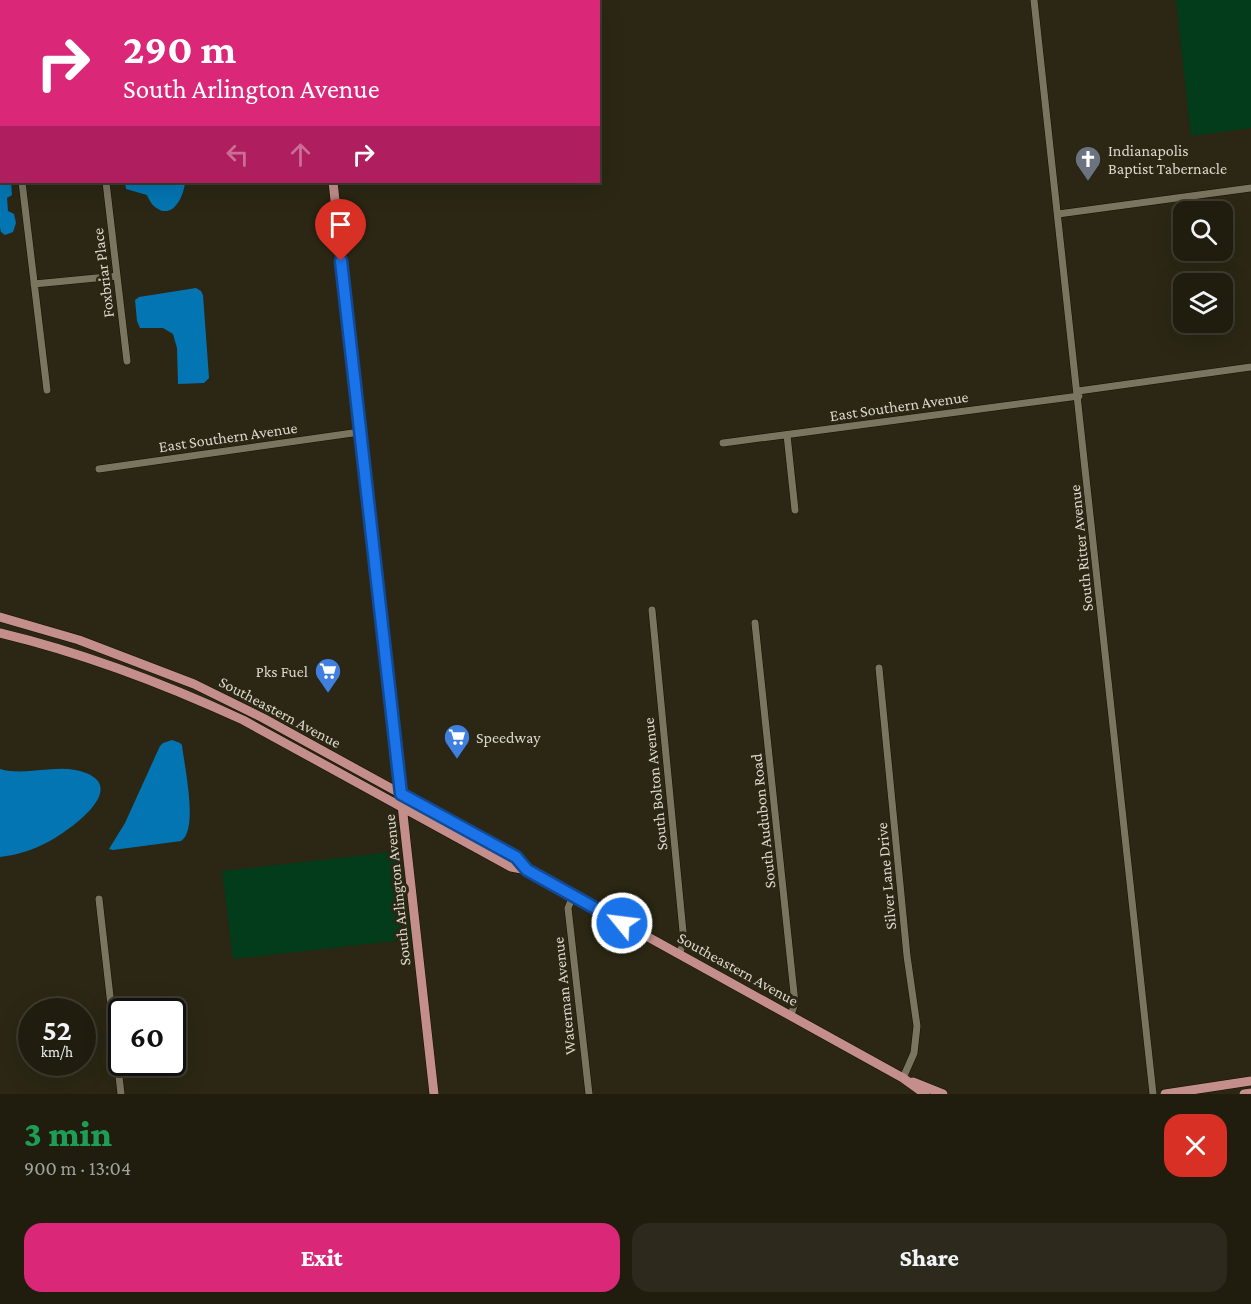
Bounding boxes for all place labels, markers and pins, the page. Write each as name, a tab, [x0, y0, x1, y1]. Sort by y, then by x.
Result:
place label: Indianapolis Baptist Tabernacle	[1108, 142, 1227, 178]
church icon: Indianapolis Baptist Tabernacle	[1073, 144, 1103, 182]
pin	[315, 199, 366, 261]
supermarket icon: Pks Fuel	[313, 656, 343, 694]
place label: Pks Fuel	[256, 663, 308, 680]
supermarket icon: Speedway	[442, 722, 472, 760]
place label: Speedway	[476, 729, 541, 747]

